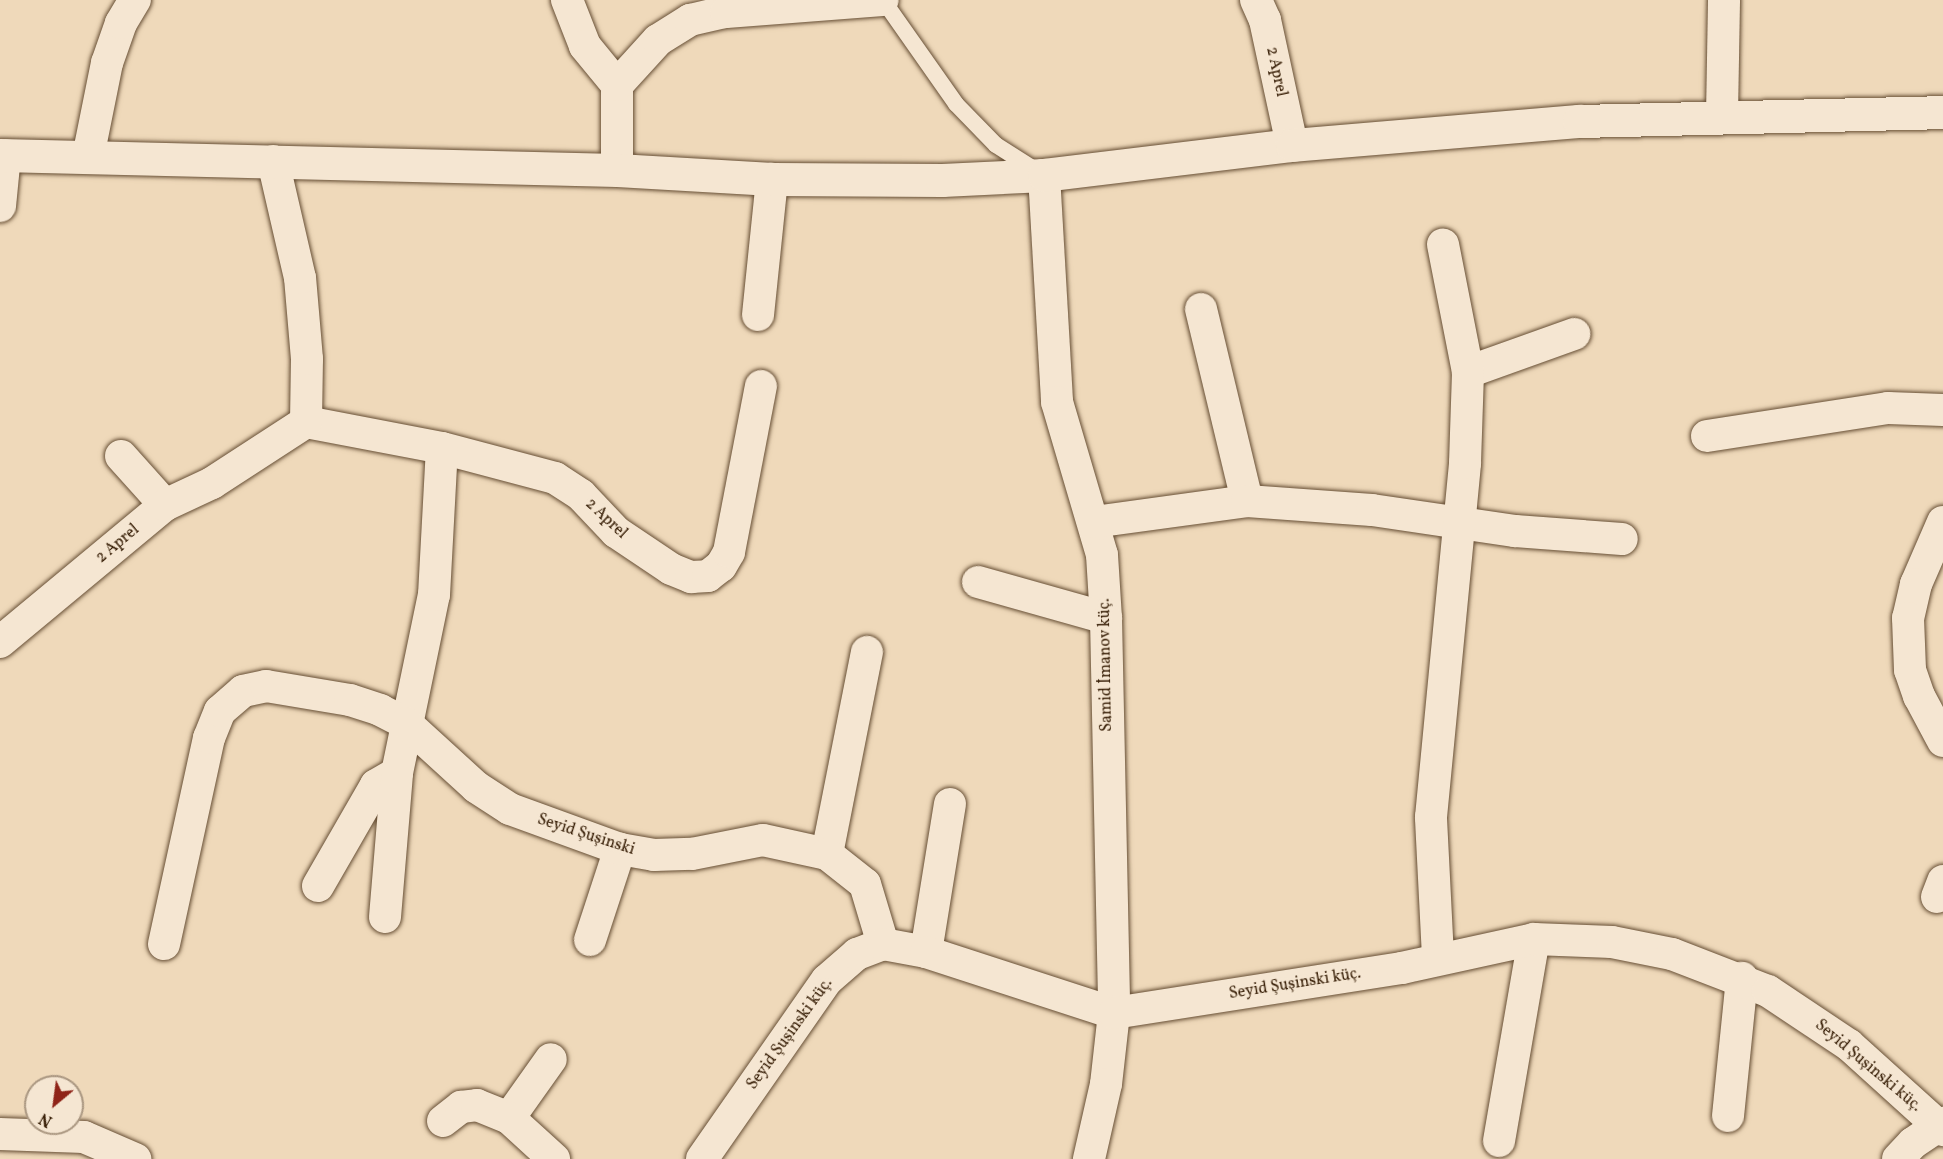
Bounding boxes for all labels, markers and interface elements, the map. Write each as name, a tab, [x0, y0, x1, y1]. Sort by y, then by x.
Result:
street label: 2 Aprel	[1261, 45, 1291, 99]
street label: 2 Aprel	[581, 495, 631, 543]
street label: 2 Aprel	[92, 520, 144, 568]
street label: Samid İmanov küç.	[1095, 598, 1117, 732]
street label: Seyid Şuşinski	[535, 810, 637, 860]
street label: Seyid Şuşinski küç.	[1228, 964, 1362, 1004]
street label: Seyid Şuşinski küç.	[743, 974, 837, 1094]
street label: Seyid Şuşinski küç.	[1811, 1016, 1925, 1116]
north arrow	[24, 1075, 84, 1135]
text: N	[36, 1107, 57, 1131]

